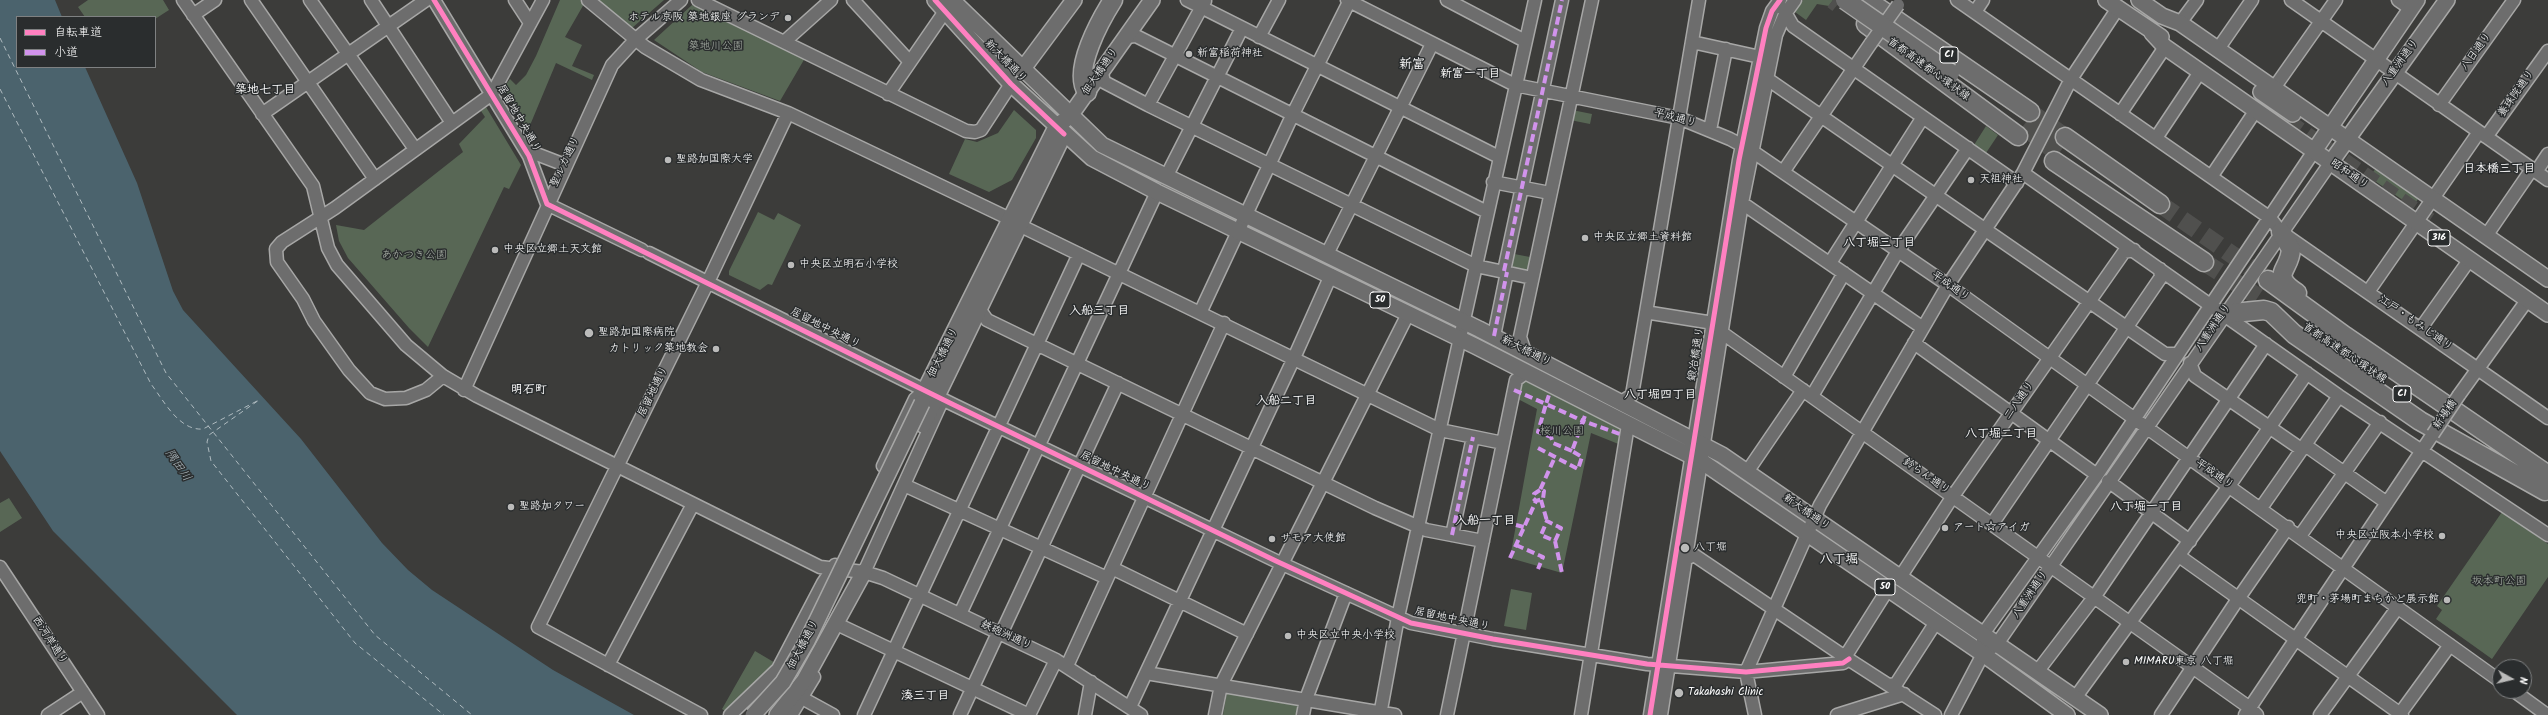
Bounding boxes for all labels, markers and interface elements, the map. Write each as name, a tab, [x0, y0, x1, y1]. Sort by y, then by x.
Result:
place label: ホテル京阪 築地銀座 グランデ	[628, 11, 780, 25]
marker: ホテル京阪 築地銀座 グランデ	[783, 13, 793, 23]
legend	[16, 16, 156, 68]
text: 自転車道	[54, 23, 102, 42]
street label: 八日通り	[2459, 30, 2495, 74]
street label: 首都高速都心環状線	[1884, 36, 1972, 104]
street label: 八重洲通り	[2379, 37, 2423, 89]
street label: 新大橋通り	[981, 38, 1029, 86]
park label: 築地川公園	[689, 40, 743, 54]
text: 小道	[54, 43, 78, 62]
street label: 佃大橋通り	[1080, 46, 1122, 98]
place label: 新富稲荷神社	[1197, 47, 1263, 61]
road number: C1	[1940, 47, 1958, 63]
marker: 新富稲荷神社	[1184, 49, 1194, 59]
district label: 新富	[1399, 58, 1425, 74]
district label: 新富一丁目	[1440, 68, 1500, 82]
street label: 養珠院通り	[2496, 68, 2538, 120]
street label: 居留地中央通り	[493, 82, 543, 156]
district label: 築地七丁目	[235, 84, 295, 98]
street label: 平成通り	[1652, 107, 1698, 131]
street label: 聖ルカ通り	[548, 134, 584, 190]
place label: 聖路加国際大学	[676, 153, 753, 167]
marker: 聖路加国際大学	[663, 155, 673, 165]
street label: 昭和通り	[2327, 157, 2371, 193]
district label: 日本橋三丁目	[2463, 163, 2535, 177]
place label: 天祖神社	[1979, 173, 2023, 187]
marker: 天祖神社	[1966, 175, 1976, 185]
road number: 316	[2428, 230, 2450, 246]
place label: 中央区立郷土資料館	[1593, 231, 1692, 245]
marker: 中央区立郷土資料館	[1580, 233, 1590, 243]
district label: 八丁堀三丁目	[1843, 237, 1915, 251]
place label: 中央区立郷土天文館	[503, 243, 602, 257]
marker: 中央区立郷土天文館	[490, 245, 500, 255]
park label: あかつき公園	[381, 249, 447, 263]
place label: 中央区立明石小学校	[799, 258, 898, 272]
marker: 中央区立明石小学校	[786, 260, 796, 270]
street label: 平成通り	[1928, 269, 1972, 305]
road number: 50	[1370, 292, 1390, 308]
street label: 江戸・もみじ通り	[2375, 293, 2455, 355]
street label: 八重洲通り	[2193, 302, 2235, 354]
district label: 入船三丁目	[1069, 305, 1129, 319]
street label: 居留地中央通り	[788, 306, 862, 352]
street label: 首都高速都心環状線	[2299, 321, 2389, 387]
place label: 聖路加国際病院	[598, 326, 675, 340]
street label: 佃大橋通り	[926, 326, 962, 380]
street label: 鍛冶橋通り	[1686, 326, 1708, 382]
marker: 聖路加国際病院	[583, 327, 595, 339]
street label: 新大橋通り	[1499, 334, 1553, 370]
place label: カトリック築地教会	[609, 342, 708, 356]
marker: カトリック築地教会	[711, 344, 721, 354]
street label: 居留地通り	[636, 364, 672, 420]
street label: 二八通り	[2002, 379, 2038, 423]
district label: 明石町	[511, 384, 547, 398]
road number: C1	[2393, 386, 2411, 402]
district label: 八丁堀四丁目	[1624, 389, 1696, 403]
district label: 入船二丁目	[1256, 395, 1316, 409]
street label: 新場橋	[2431, 398, 2461, 432]
park label: 桜川公園	[1540, 425, 1584, 439]
district label: 八丁堀二丁目	[1965, 428, 2037, 442]
water label: 隅田川	[161, 447, 193, 485]
street label: 居留地中央通り	[1078, 449, 1152, 495]
street label: 鈴らん通り	[1900, 456, 1952, 498]
street label: 平成通り	[2192, 457, 2236, 493]
street label: 新大橋通り	[1780, 492, 1832, 534]
place label: 聖路加タワー	[519, 500, 585, 514]
district label: 八丁堀一丁目	[2110, 501, 2182, 515]
marker: 聖路加タワー	[506, 502, 516, 512]
district label: 入船一丁目	[1455, 515, 1515, 529]
place label: アート☆アイガ	[1953, 521, 2030, 535]
marker: アート☆アイガ	[1940, 523, 1950, 533]
place label: 中央区立阪本小学校	[2335, 529, 2434, 543]
marker: 中央区立阪本小学校	[2437, 531, 2447, 541]
place label: サモア大使館	[1280, 532, 1346, 546]
marker: サモア大使館	[1267, 534, 1277, 544]
place label: 八丁堀	[1694, 541, 1727, 555]
marker: 八丁堀	[1679, 542, 1691, 554]
district label: 八丁堀	[1820, 553, 1858, 569]
street label: 八重洲通り	[2010, 569, 2052, 621]
park label: 坂本町公園	[2472, 575, 2526, 589]
road number: 50	[1875, 579, 1895, 595]
place label: 兜町・茅場町まちかど展示館	[2296, 593, 2439, 607]
marker: 兜町・茅場町まちかど展示館	[2442, 595, 2452, 605]
street label: 居留地中央通り	[1413, 606, 1491, 634]
street label: 西河岸通り	[28, 614, 70, 668]
street label: 佃大橋通り	[785, 618, 823, 672]
street label: 鉄砲洲通り	[978, 618, 1034, 654]
place label: 中央区立中央小学校	[1296, 629, 1395, 643]
marker: 中央区立中央小学校	[1283, 631, 1293, 641]
place label: MIMARU東京 八丁堀	[2134, 655, 2234, 669]
marker: MIMARU東京 八丁堀	[2121, 657, 2131, 667]
north arrow	[2492, 659, 2532, 699]
text: N	[2513, 676, 2532, 685]
place label: Takahashi Clinic	[1688, 686, 1763, 700]
marker: Takahashi Clinic	[1673, 687, 1685, 699]
district label: 湊三丁目	[901, 690, 949, 704]

